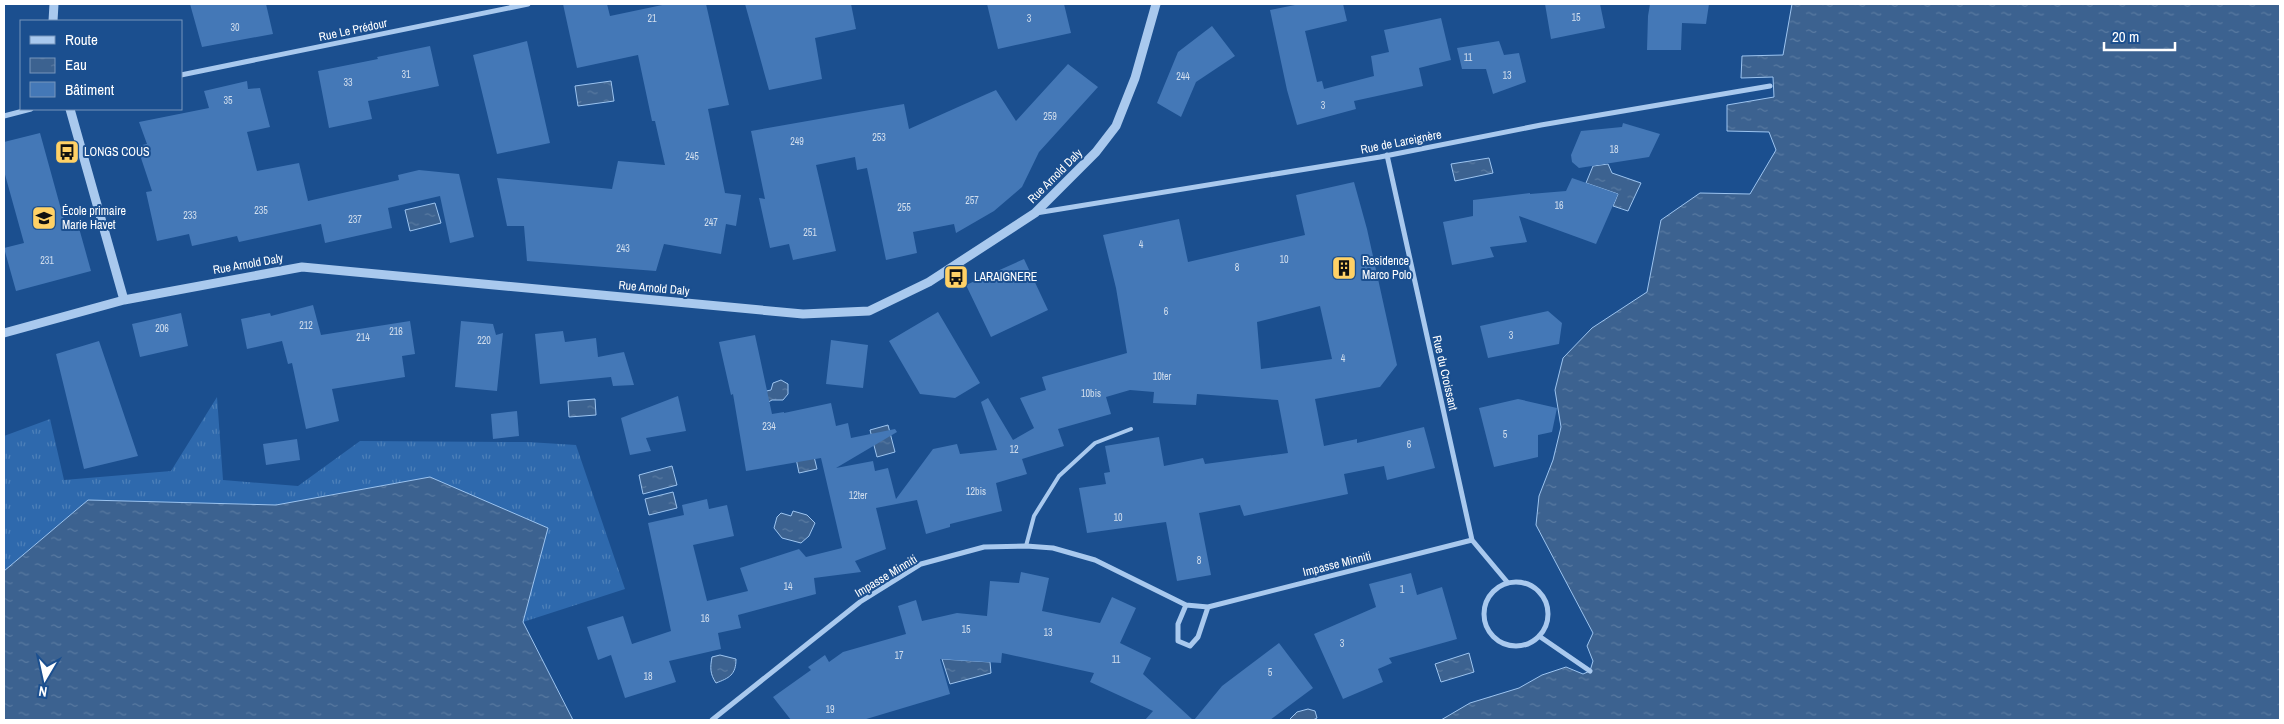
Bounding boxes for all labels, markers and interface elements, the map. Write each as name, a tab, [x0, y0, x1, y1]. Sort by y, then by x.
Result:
house number: 15	[1571, 11, 1581, 24]
house number: 21	[647, 12, 657, 25]
house number: 3	[1027, 12, 1032, 25]
street label: Rue Le Prédour	[317, 15, 389, 45]
legend	[20, 20, 182, 110]
scale bar	[2104, 20, 2175, 52]
house number: 30	[230, 21, 240, 34]
text: 20 m	[2112, 26, 2139, 47]
text: Route	[65, 29, 98, 50]
house number: 11	[1464, 51, 1473, 64]
text: Eau	[65, 54, 87, 75]
house number: 31	[401, 68, 411, 81]
house number: 13	[1502, 69, 1512, 82]
house number: 244	[1176, 70, 1190, 83]
house number: 33	[343, 76, 353, 89]
text: Bâtiment	[65, 79, 115, 100]
house number: 35	[223, 94, 233, 107]
house number: 3	[1321, 99, 1326, 112]
house number: 259	[1043, 110, 1057, 123]
street label: Rue de Lareignère	[1359, 126, 1443, 158]
house number: 253	[872, 131, 886, 144]
house number: 249	[790, 135, 804, 148]
bus stop icon: LONGS COUS	[54, 139, 80, 165]
house number: 18	[1609, 143, 1619, 156]
place label: LONGS COUS	[84, 144, 150, 160]
street label: Rue Arnold Daly	[1024, 145, 1086, 207]
house number: 245	[685, 150, 699, 163]
house number: 257	[965, 194, 979, 207]
house number: 16	[1554, 199, 1564, 212]
house number: 255	[897, 201, 911, 214]
place label: École primaire Marie Havet	[62, 203, 126, 233]
house number: 235	[254, 204, 268, 217]
school or university icon: École primaire Marie Havet	[31, 205, 57, 231]
house number: 233	[183, 209, 197, 222]
house number: 237	[348, 213, 362, 226]
house number: 247	[704, 216, 718, 229]
house number: 251	[803, 226, 817, 239]
house number: 4	[1139, 238, 1144, 251]
house number: 243	[616, 242, 630, 255]
street label: Rue Arnold Daly	[212, 250, 284, 278]
house number: 10	[1279, 253, 1289, 266]
place label: Residence Marco Polo	[1362, 253, 1412, 283]
house number: 231	[40, 254, 54, 267]
building icon: Residence Marco Polo	[1331, 255, 1357, 281]
house number: 8	[1235, 261, 1240, 274]
bus stop icon: LARAIGNERE	[943, 264, 969, 290]
place label: LARAIGNERE	[974, 269, 1037, 285]
street label: Rue Arnold Daly	[618, 277, 690, 299]
house number: 6	[1164, 305, 1169, 318]
house number: 212	[299, 319, 313, 332]
house number: 206	[155, 322, 169, 335]
house number: 216	[389, 325, 403, 338]
house number: 3	[1509, 329, 1514, 342]
house number: 214	[356, 331, 370, 344]
house number: 220	[477, 334, 491, 347]
street label: Rue du Croissant	[1429, 334, 1461, 412]
house number: 4	[1341, 352, 1346, 365]
house number: 10ter	[1153, 370, 1172, 383]
house number: 10bis	[1081, 387, 1101, 400]
house number: 234	[762, 420, 776, 433]
house number: 5	[1503, 428, 1508, 441]
house number: 6	[1407, 438, 1412, 451]
house number: 12	[1009, 443, 1019, 456]
house number: 12bis	[966, 485, 986, 498]
house number: 12ter	[849, 489, 868, 502]
house number: 10	[1113, 511, 1123, 524]
street label: Impasse Minniti	[1301, 548, 1373, 580]
street label: Impasse Minniti	[852, 551, 920, 601]
house number: 8	[1197, 554, 1202, 567]
house number: 14	[783, 580, 793, 593]
house number: 1	[1400, 583, 1405, 596]
house number: 16	[700, 612, 710, 625]
house number: 15	[961, 623, 971, 636]
house number: 13	[1043, 626, 1053, 639]
house number: 3	[1340, 637, 1345, 650]
house number: 17	[894, 649, 904, 662]
house number: 11	[1112, 653, 1121, 666]
north arrow	[20, 654, 70, 704]
house number: 5	[1268, 666, 1273, 679]
house number: 18	[643, 670, 653, 683]
text: N	[37, 682, 48, 701]
house number: 19	[825, 703, 835, 716]

